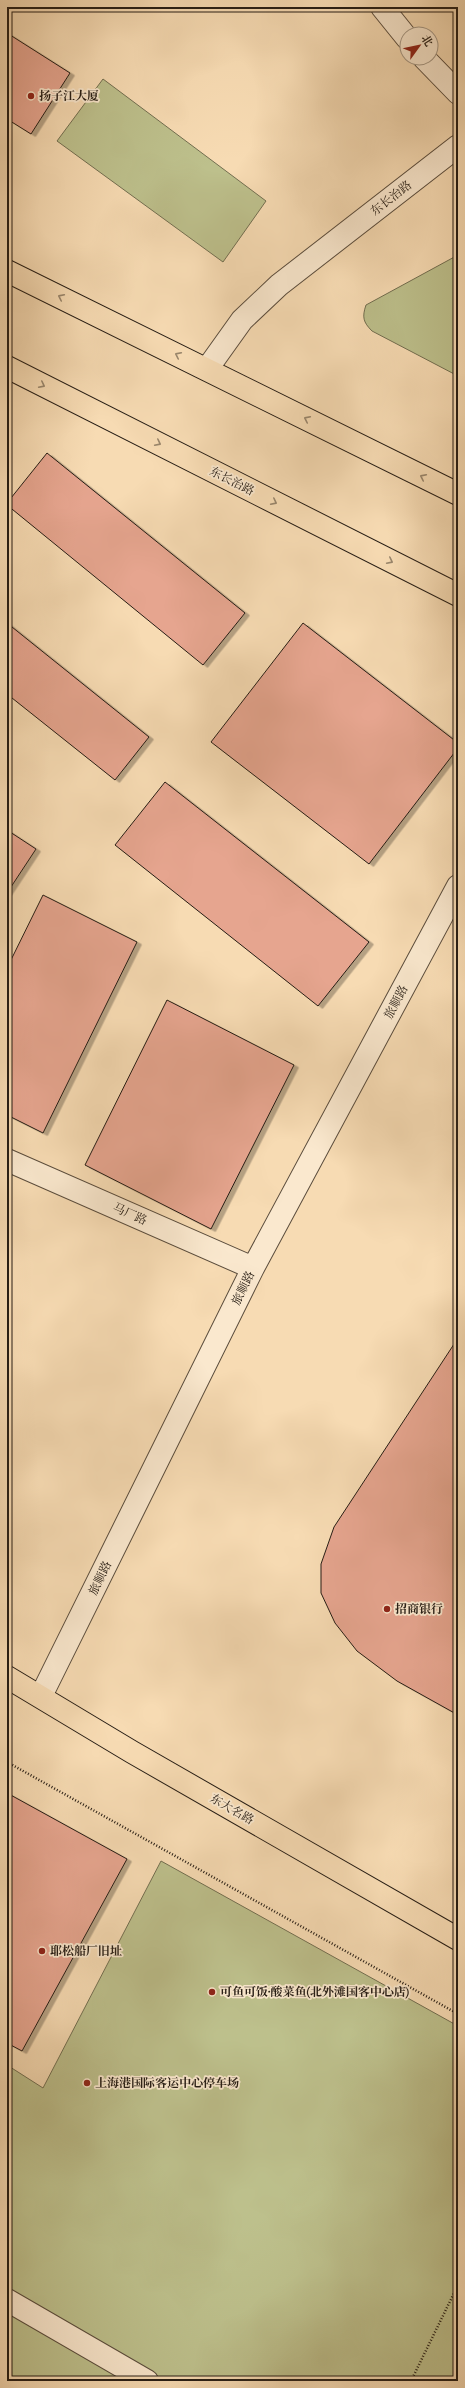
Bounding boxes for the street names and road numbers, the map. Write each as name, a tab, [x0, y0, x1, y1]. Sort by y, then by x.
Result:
street label: 东长治路	[368, 178, 414, 218]
street label: 东长治路	[207, 464, 257, 498]
street label: 旅顺路	[381, 983, 411, 1021]
street label: 马厂路	[111, 1200, 149, 1228]
street label: 旅顺路	[229, 1269, 257, 1307]
street label: 旅顺路	[86, 1559, 114, 1597]
street label: 东大名路	[208, 1791, 256, 1827]

